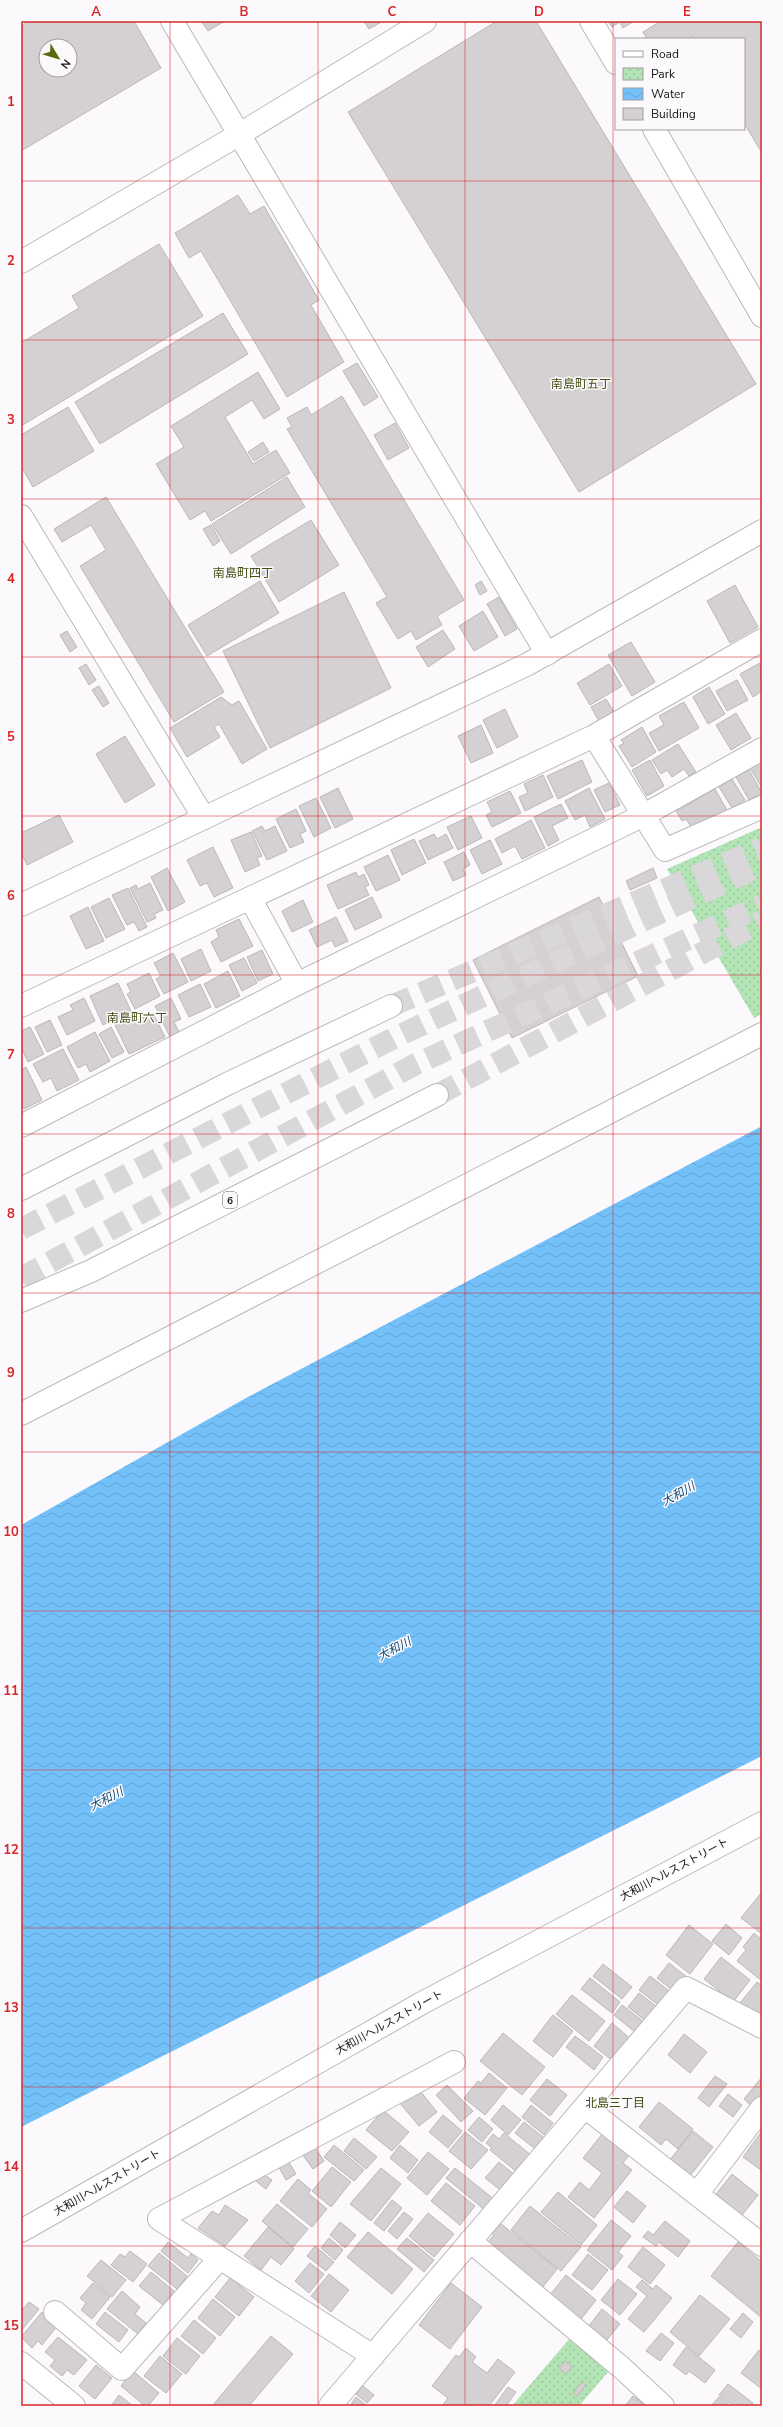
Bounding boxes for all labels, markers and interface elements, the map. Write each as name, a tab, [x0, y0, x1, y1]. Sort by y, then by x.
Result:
text: A	[91, 3, 101, 21]
text: B	[240, 3, 249, 21]
text: C	[388, 3, 397, 21]
text: D	[534, 3, 544, 21]
text: E	[683, 3, 691, 21]
north arrow	[38, 38, 78, 78]
legend	[615, 38, 745, 130]
text: Road	[651, 46, 679, 62]
text: N	[57, 56, 74, 72]
text: Park	[651, 66, 676, 82]
text: Water	[651, 86, 685, 102]
text: 1	[7, 93, 15, 111]
text: Building	[651, 106, 696, 122]
text: 2	[7, 252, 15, 270]
district label: 南島町五丁	[551, 376, 611, 392]
text: 3	[7, 411, 15, 429]
district label: 南島町四丁	[213, 565, 273, 581]
text: 4	[7, 570, 15, 588]
text: 5	[7, 728, 15, 746]
text: 6	[7, 887, 15, 905]
district label: 南島町六丁	[107, 1010, 167, 1026]
text: 7	[7, 1046, 15, 1064]
road number: 6	[223, 1192, 237, 1208]
text: 8	[7, 1205, 15, 1223]
text: 9	[7, 1364, 15, 1382]
water label: 大和川	[658, 1477, 699, 1510]
text: 10	[3, 1523, 19, 1541]
water label: 大和川	[374, 1633, 415, 1665]
text: 11	[3, 1682, 19, 1700]
water label: 大和川	[86, 1783, 127, 1814]
street label: 大和川ヘルスストリート	[617, 1834, 731, 1904]
text: 12	[3, 1841, 19, 1859]
street label: 大和川ヘルスストリート	[333, 1987, 446, 2058]
text: 13	[3, 1999, 19, 2017]
district label: 北島三丁目	[585, 2095, 645, 2111]
street label: 大和川ヘルスストリート	[51, 2146, 163, 2219]
text: 14	[3, 2158, 19, 2176]
text: 15	[3, 2317, 19, 2335]

